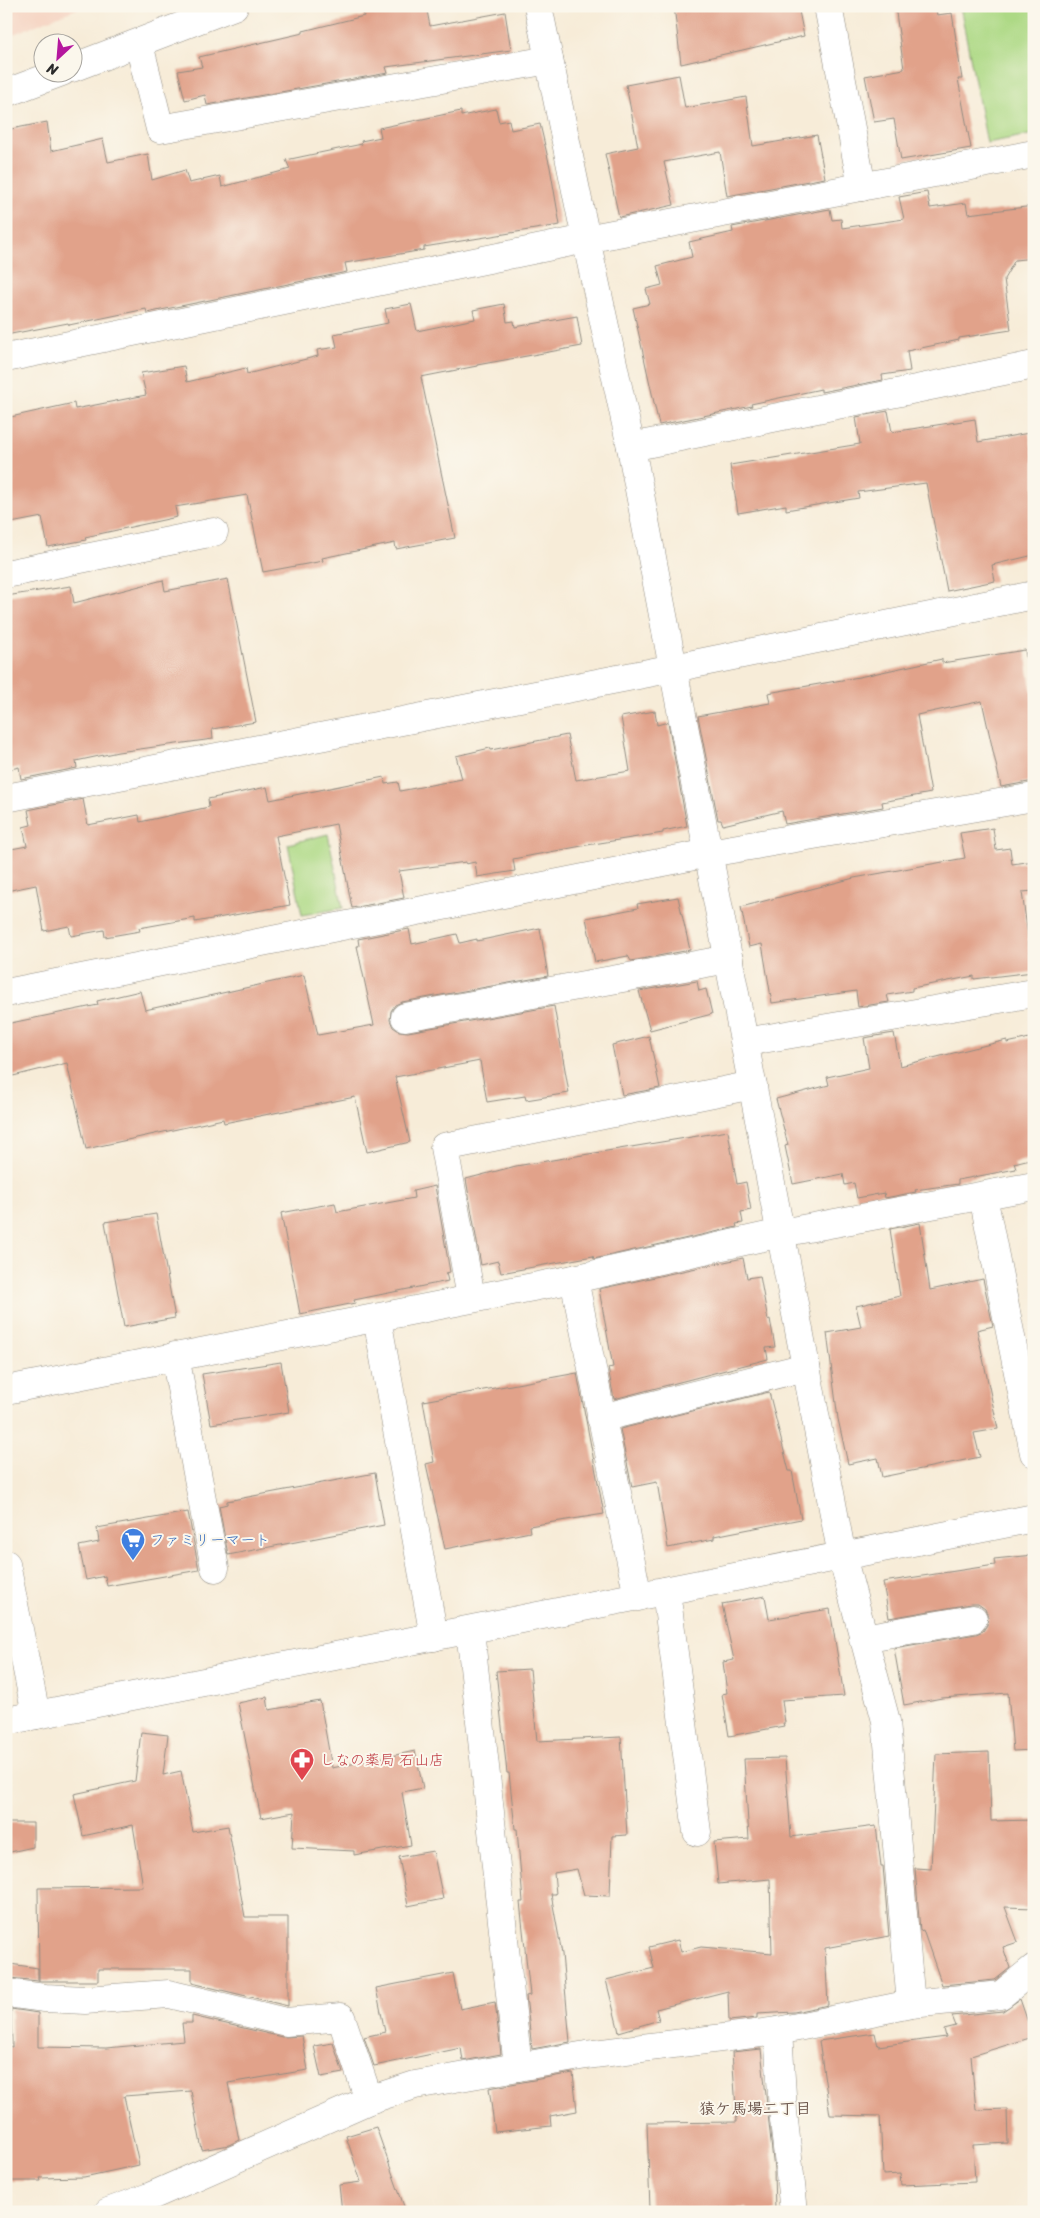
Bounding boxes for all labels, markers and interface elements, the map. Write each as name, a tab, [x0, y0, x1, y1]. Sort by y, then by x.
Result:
north arrow	[32, 32, 82, 82]
text: N	[42, 56, 63, 83]
supermarket icon: ファミリーマート	[120, 1527, 146, 1561]
place label: ファミリーマート	[150, 1527, 270, 1553]
pharmacy icon: しなの薬局 石山店	[289, 1747, 315, 1781]
place label: しなの薬局 石山店	[320, 1747, 444, 1773]
district label: 猿ケ馬場二丁目	[699, 2094, 811, 2123]

